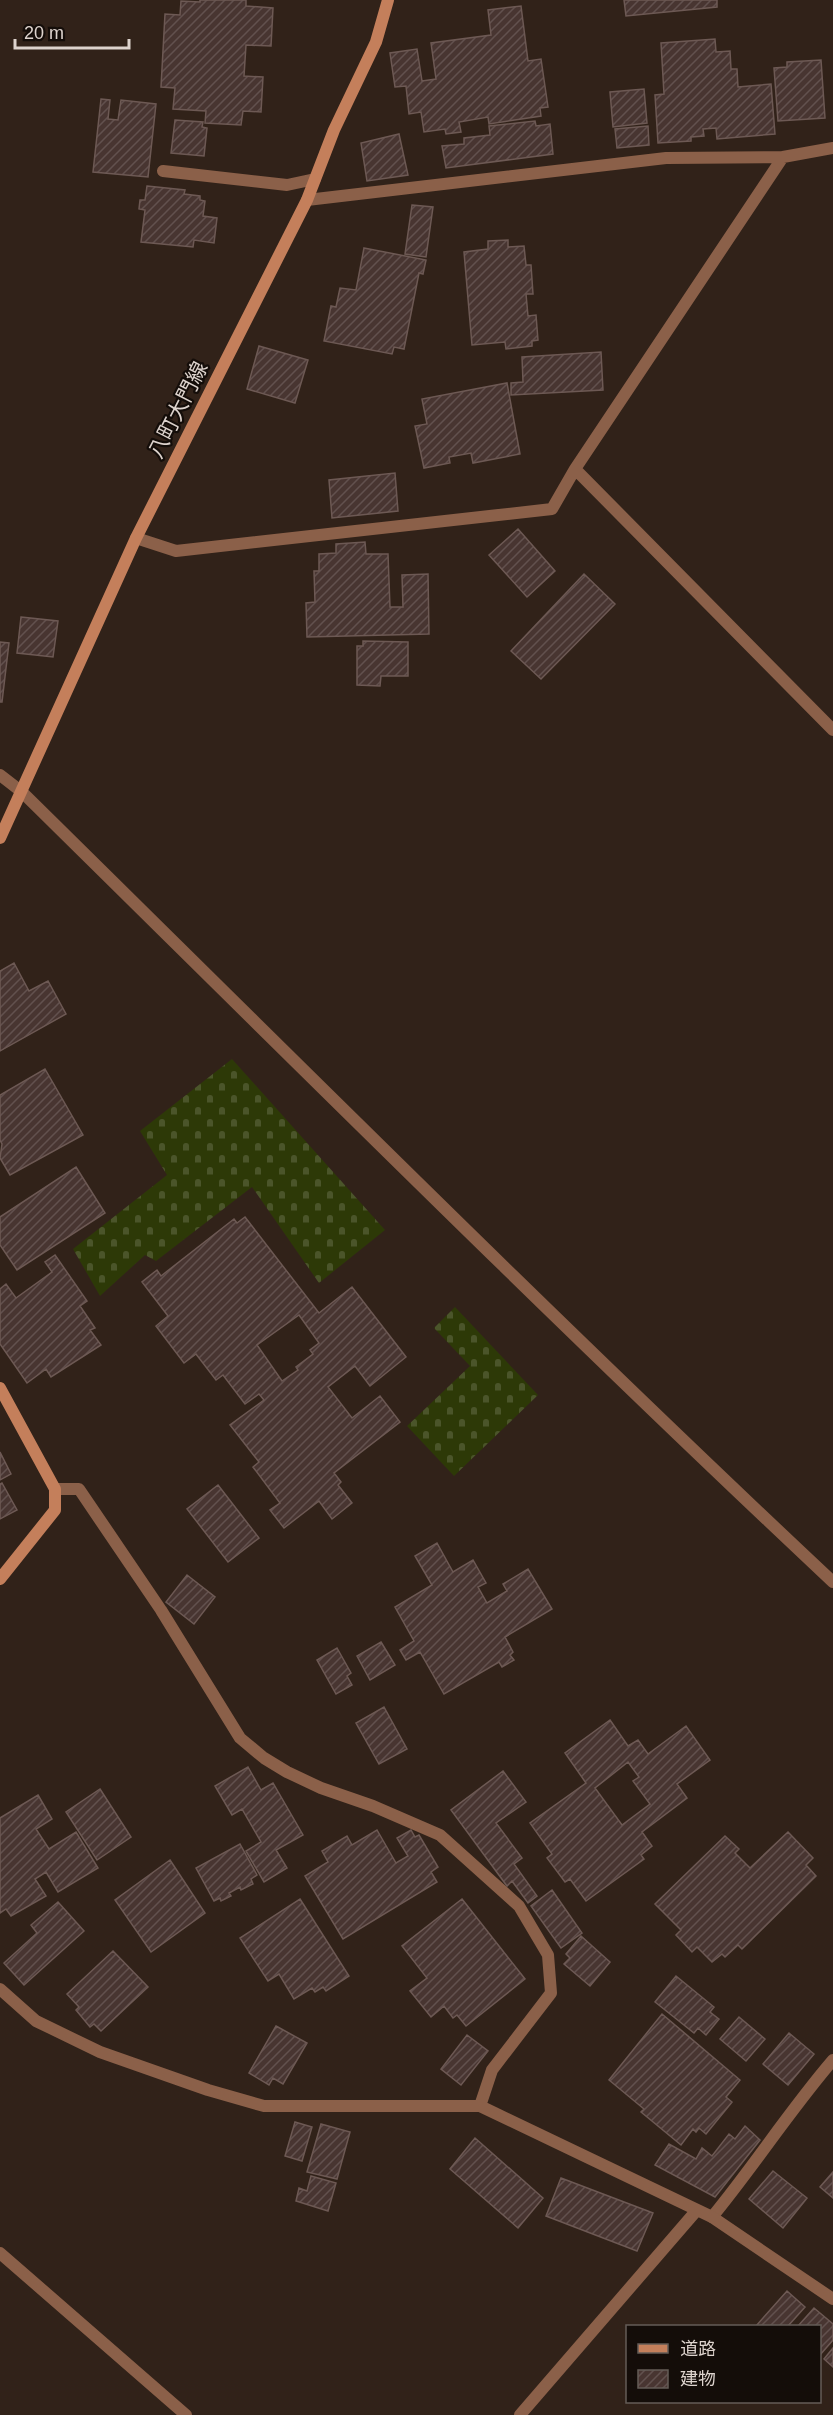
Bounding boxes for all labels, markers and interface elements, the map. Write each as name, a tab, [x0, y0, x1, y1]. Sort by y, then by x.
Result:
scale bar	[15, 12, 129, 50]
text: 20 m	[24, 23, 64, 43]
street label: 八町大門線	[143, 358, 212, 462]
legend	[626, 2325, 821, 2403]
text: 道路	[680, 2339, 716, 2359]
text: 建物	[680, 2369, 716, 2389]

